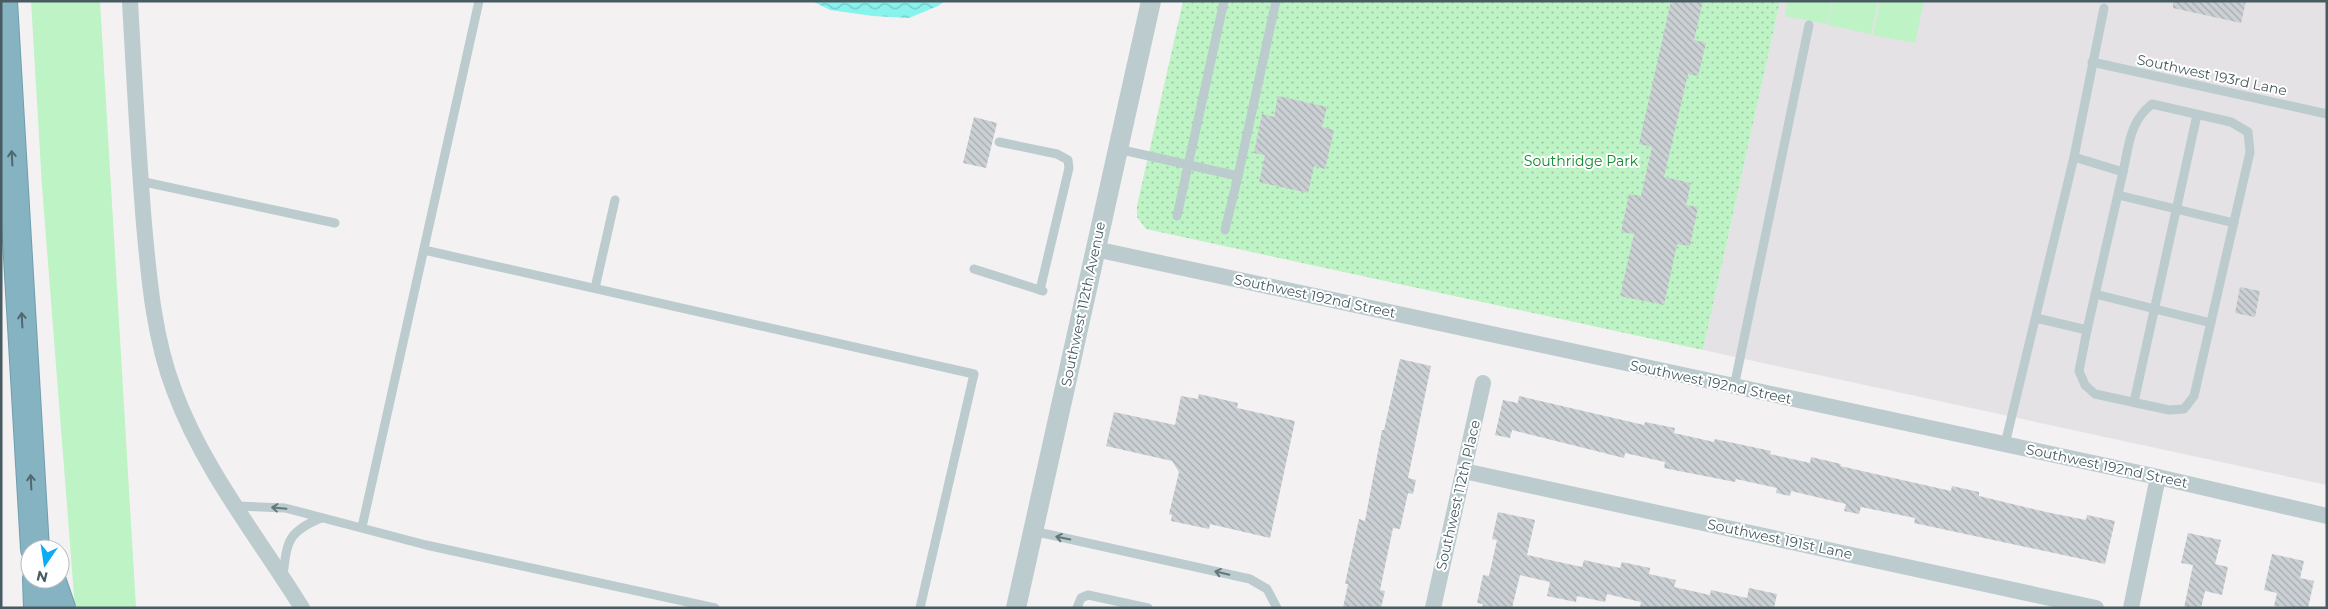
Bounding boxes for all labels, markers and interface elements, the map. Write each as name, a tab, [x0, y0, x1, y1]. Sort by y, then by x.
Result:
street label: Southwest 193rd Lane	[2135, 50, 2289, 100]
one-way arrow	[8, 150, 17, 166]
park label: Southridge Park	[1524, 152, 1639, 170]
street label: Southwest 112th Avenue	[1057, 220, 1109, 388]
street label: Southwest 192nd Street	[1232, 270, 1398, 322]
one-way arrow	[17, 312, 26, 328]
street label: Southwest 192nd Street	[1628, 356, 1794, 408]
street label: Southwest 112th Place	[1432, 418, 1484, 572]
street label: Southwest 192nd Street	[2024, 440, 2190, 492]
one-way arrow	[27, 475, 36, 491]
one-way arrow	[272, 503, 288, 513]
street label: Southwest 191st Lane	[1706, 515, 1854, 563]
one-way arrow	[1056, 533, 1072, 542]
north arrow	[20, 539, 70, 589]
text: N	[35, 567, 50, 587]
one-way arrow	[1214, 568, 1230, 577]

